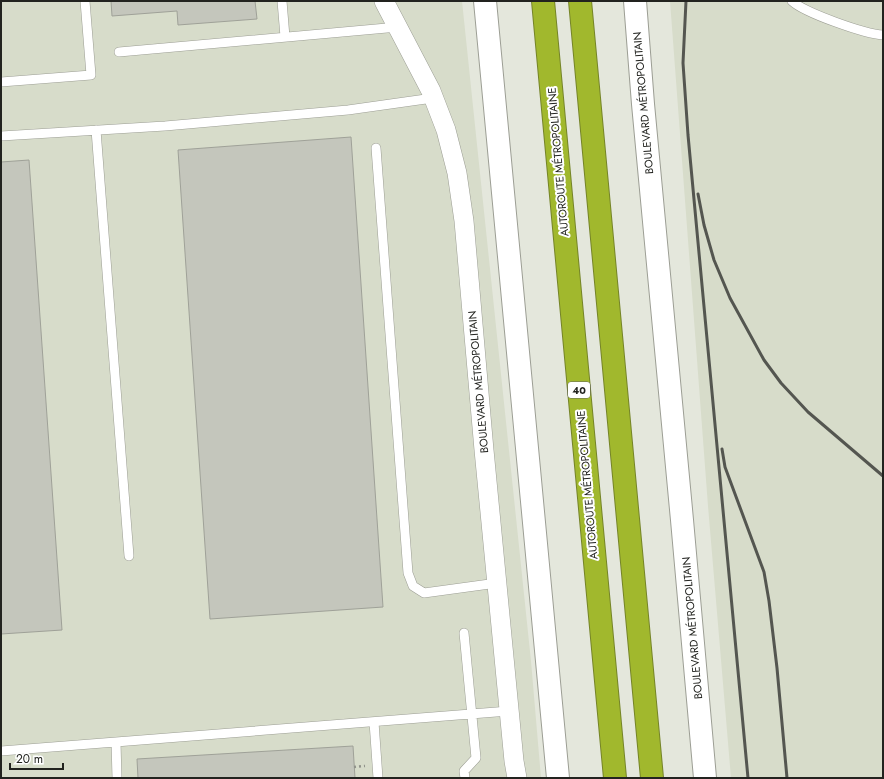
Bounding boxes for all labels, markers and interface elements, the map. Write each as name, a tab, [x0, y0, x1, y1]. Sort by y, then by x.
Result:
street label: BOULEVARD MÉTROPOLITAIN	[629, 31, 657, 175]
street label: AUTOROUTE MÉTROPOLITAINE	[544, 87, 572, 237]
street label: BOULEVARD MÉTROPOLITAIN	[464, 310, 492, 454]
road number: 40	[568, 382, 590, 398]
street label: AUTOROUTE MÉTROPOLITAINE	[573, 410, 601, 560]
street label: BOULEVARD MÉTROPOLITAIN	[678, 556, 706, 700]
scale bar	[10, 745, 63, 771]
text: 20 m	[16, 750, 43, 768]

